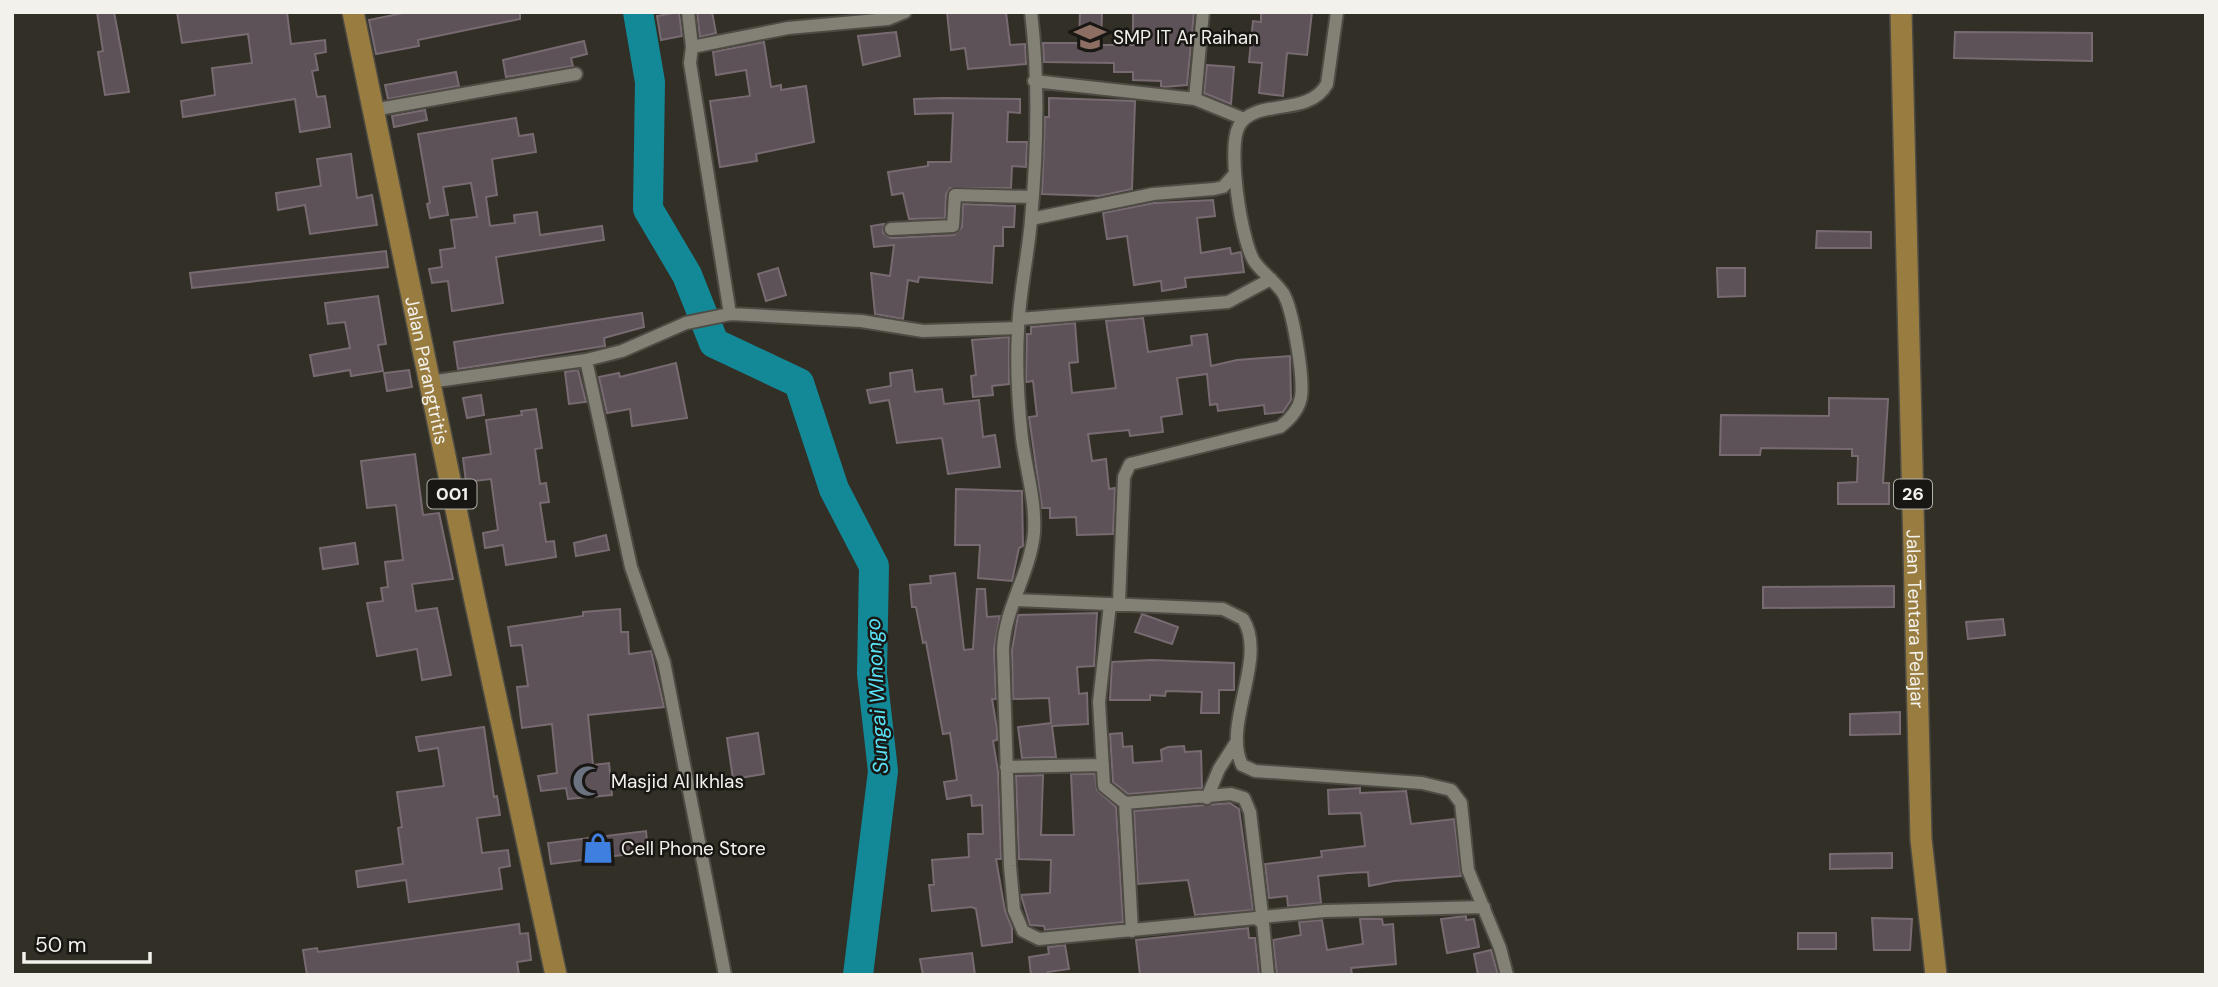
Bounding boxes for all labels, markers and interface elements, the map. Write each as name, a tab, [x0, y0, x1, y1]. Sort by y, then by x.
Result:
school or university icon: SMP IT Ar Raihan	[1073, 20, 1107, 54]
place label: SMP IT Ar Raihan	[1113, 25, 1259, 50]
street label: Jalan Parangtritis	[400, 294, 455, 447]
road number: 001	[428, 480, 476, 508]
road number: 26	[1894, 480, 1932, 508]
street label: Jalan Tentara Pelajar	[1901, 529, 1930, 709]
water label: Sungai WInongo	[859, 617, 895, 775]
mosque icon: Masjid Al Ikhlas	[571, 764, 605, 798]
place label: Masjid Al Ikhlas	[611, 769, 744, 794]
shop icon: Cell Phone Store	[581, 831, 615, 865]
place label: Cell Phone Store	[621, 836, 766, 861]
scale bar	[24, 920, 150, 964]
text: 50 m	[35, 931, 86, 959]

